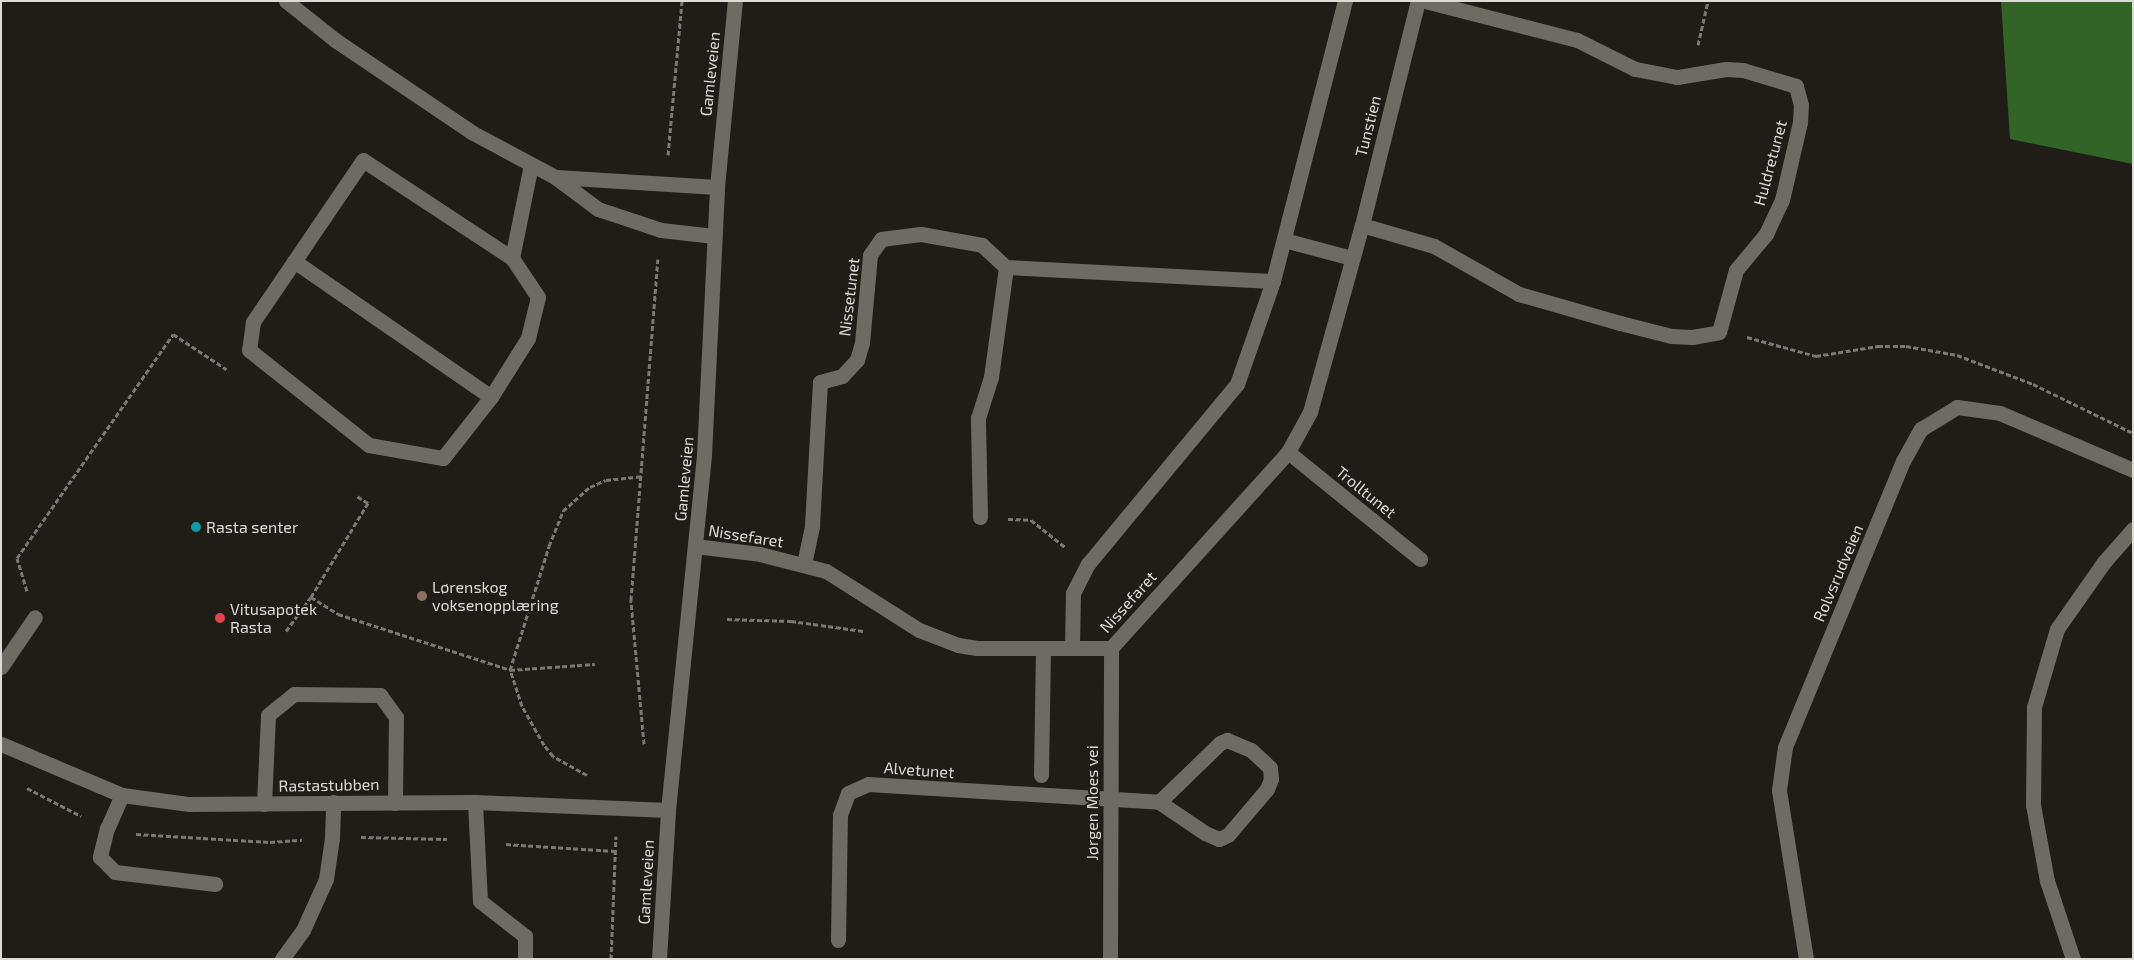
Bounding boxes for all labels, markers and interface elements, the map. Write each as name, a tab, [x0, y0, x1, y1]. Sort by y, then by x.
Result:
street label: Gamleveien	[696, 31, 724, 117]
street label: Tunstien	[1351, 93, 1385, 159]
street label: Huldretunet	[1749, 118, 1791, 208]
street label: Nissetunet	[835, 256, 863, 338]
street label: Gamleveien	[671, 436, 697, 522]
street label: Trolltunet	[1332, 462, 1400, 522]
place label: Rasta senter	[206, 517, 298, 537]
marker: Rasta senter	[190, 521, 202, 533]
street label: Nissefaret	[707, 521, 785, 551]
street label: Rolvsrudveien	[1809, 522, 1867, 624]
street label: Nissefaret	[1095, 567, 1161, 637]
place label: Lørenskog voksenopplæring	[432, 577, 559, 615]
marker: Lørenskog voksenopplæring	[416, 590, 428, 602]
place label: Vitusapotek Rasta	[230, 599, 317, 637]
marker: Vitusapotek Rasta	[214, 612, 226, 624]
street label: Jørgen Moes vei	[1082, 745, 1102, 861]
street label: Alvetunet	[883, 758, 955, 782]
street label: Rastastubben	[278, 775, 380, 795]
street label: Gamleveien	[634, 839, 658, 925]

